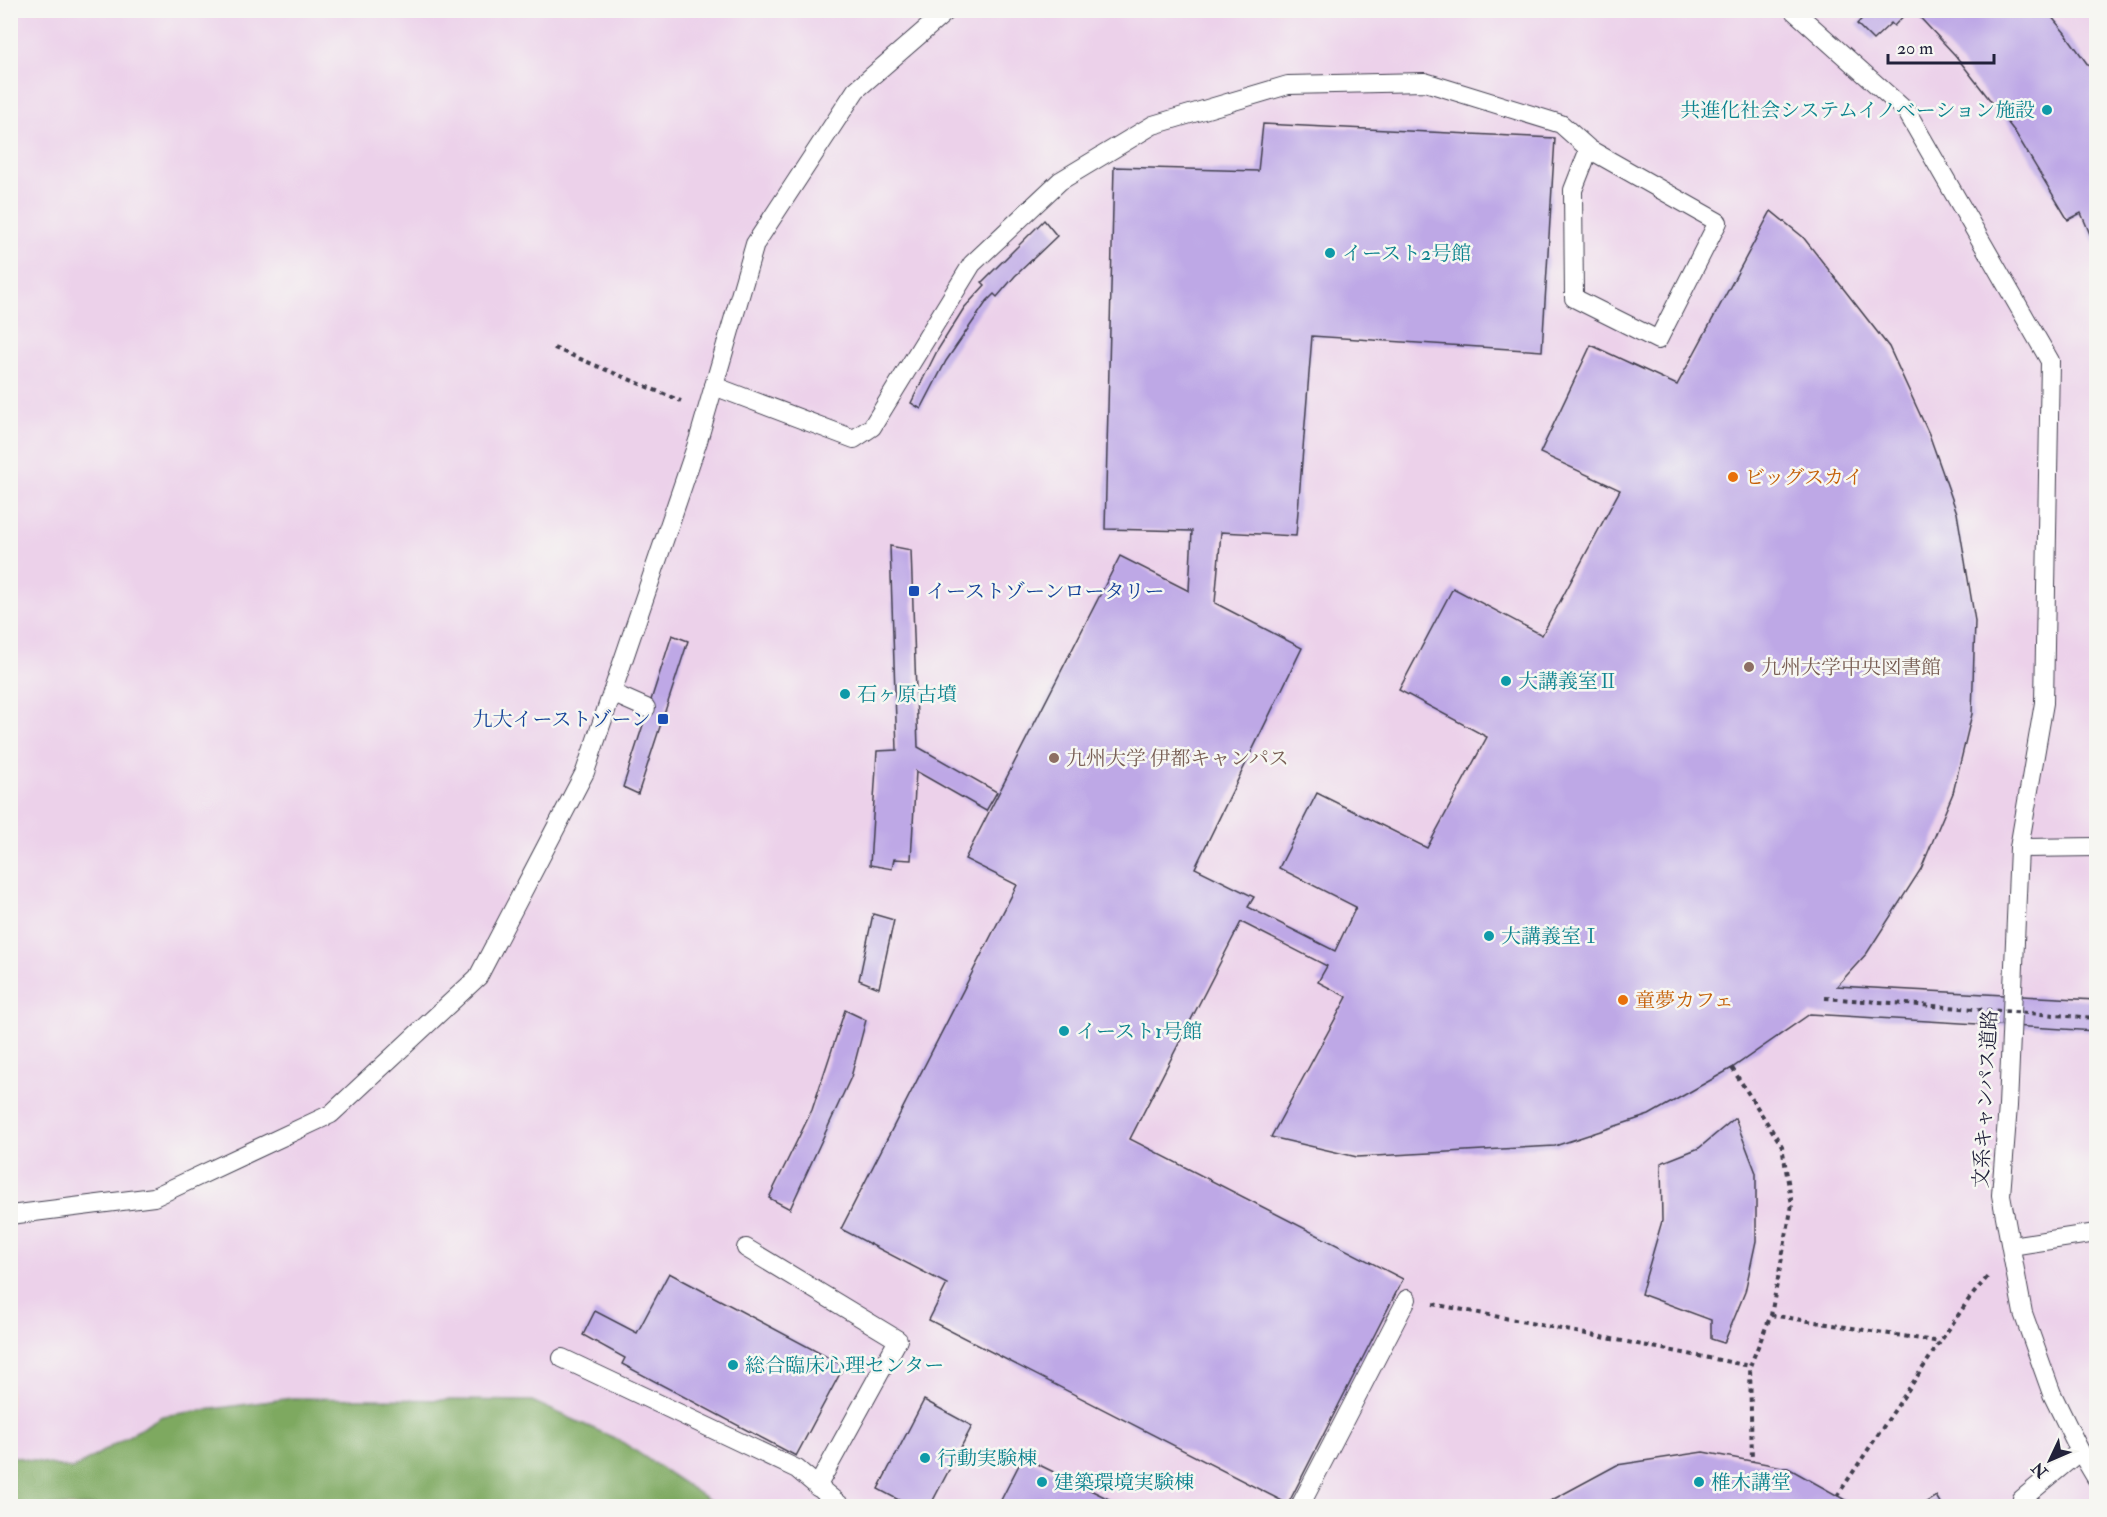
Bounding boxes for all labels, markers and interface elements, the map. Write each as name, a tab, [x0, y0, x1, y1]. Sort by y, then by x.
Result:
scale bar	[1888, 27, 1994, 65]
text: 20 m	[1897, 37, 1933, 60]
place label: 共進化社会システムイノベーション施設	[1680, 98, 2035, 123]
marker: 共進化社会システムイノベーション施設	[2040, 103, 2054, 117]
place label: イースト2号館	[1342, 241, 1471, 266]
marker: イースト2号館	[1323, 246, 1337, 260]
place label: ビッグスカイ	[1745, 465, 1863, 490]
marker: ビッグスカイ	[1726, 470, 1740, 484]
place label: イーストゾーンロータリー	[926, 579, 1165, 604]
marker: イーストゾーンロータリー	[907, 584, 921, 598]
place label: 九州大学中央図書館	[1761, 655, 1941, 680]
marker: 九州大学中央図書館	[1742, 660, 1756, 674]
place label: 大講義室Ⅱ	[1518, 669, 1618, 694]
marker: 大講義室Ⅱ	[1499, 674, 1513, 688]
place label: 石ヶ原古墳	[857, 682, 957, 707]
marker: 石ヶ原古墳	[838, 687, 852, 701]
place label: 九大イーストゾーン	[472, 707, 651, 732]
marker: 九大イーストゾーン	[656, 712, 670, 726]
place label: 九州大学 伊都キャンパス	[1066, 746, 1289, 771]
marker: 九州大学 伊都キャンパス	[1047, 751, 1061, 765]
place label: 大講義室Ⅰ	[1501, 924, 1601, 949]
marker: 大講義室Ⅰ	[1482, 929, 1496, 943]
place label: 童夢カフェ	[1635, 988, 1734, 1013]
marker: 童夢カフェ	[1616, 993, 1630, 1007]
street label: 文系キャンパス道路	[1968, 1009, 2003, 1189]
place label: イースト1号館	[1076, 1019, 1202, 1044]
marker: イースト1号館	[1057, 1024, 1071, 1038]
place label: 総合臨床心理センター	[745, 1353, 944, 1378]
marker: 総合臨床心理センター	[726, 1358, 740, 1372]
north arrow	[2020, 1430, 2080, 1490]
place label: 行動実験棟	[937, 1446, 1037, 1471]
marker: 行動実験棟	[918, 1451, 932, 1465]
text: N	[2027, 1457, 2053, 1483]
place label: 建築環境実験棟	[1054, 1470, 1194, 1495]
place label: 椎木講堂	[1711, 1470, 1791, 1495]
marker: 建築環境実験棟	[1035, 1475, 1049, 1489]
marker: 椎木講堂	[1692, 1475, 1706, 1489]

